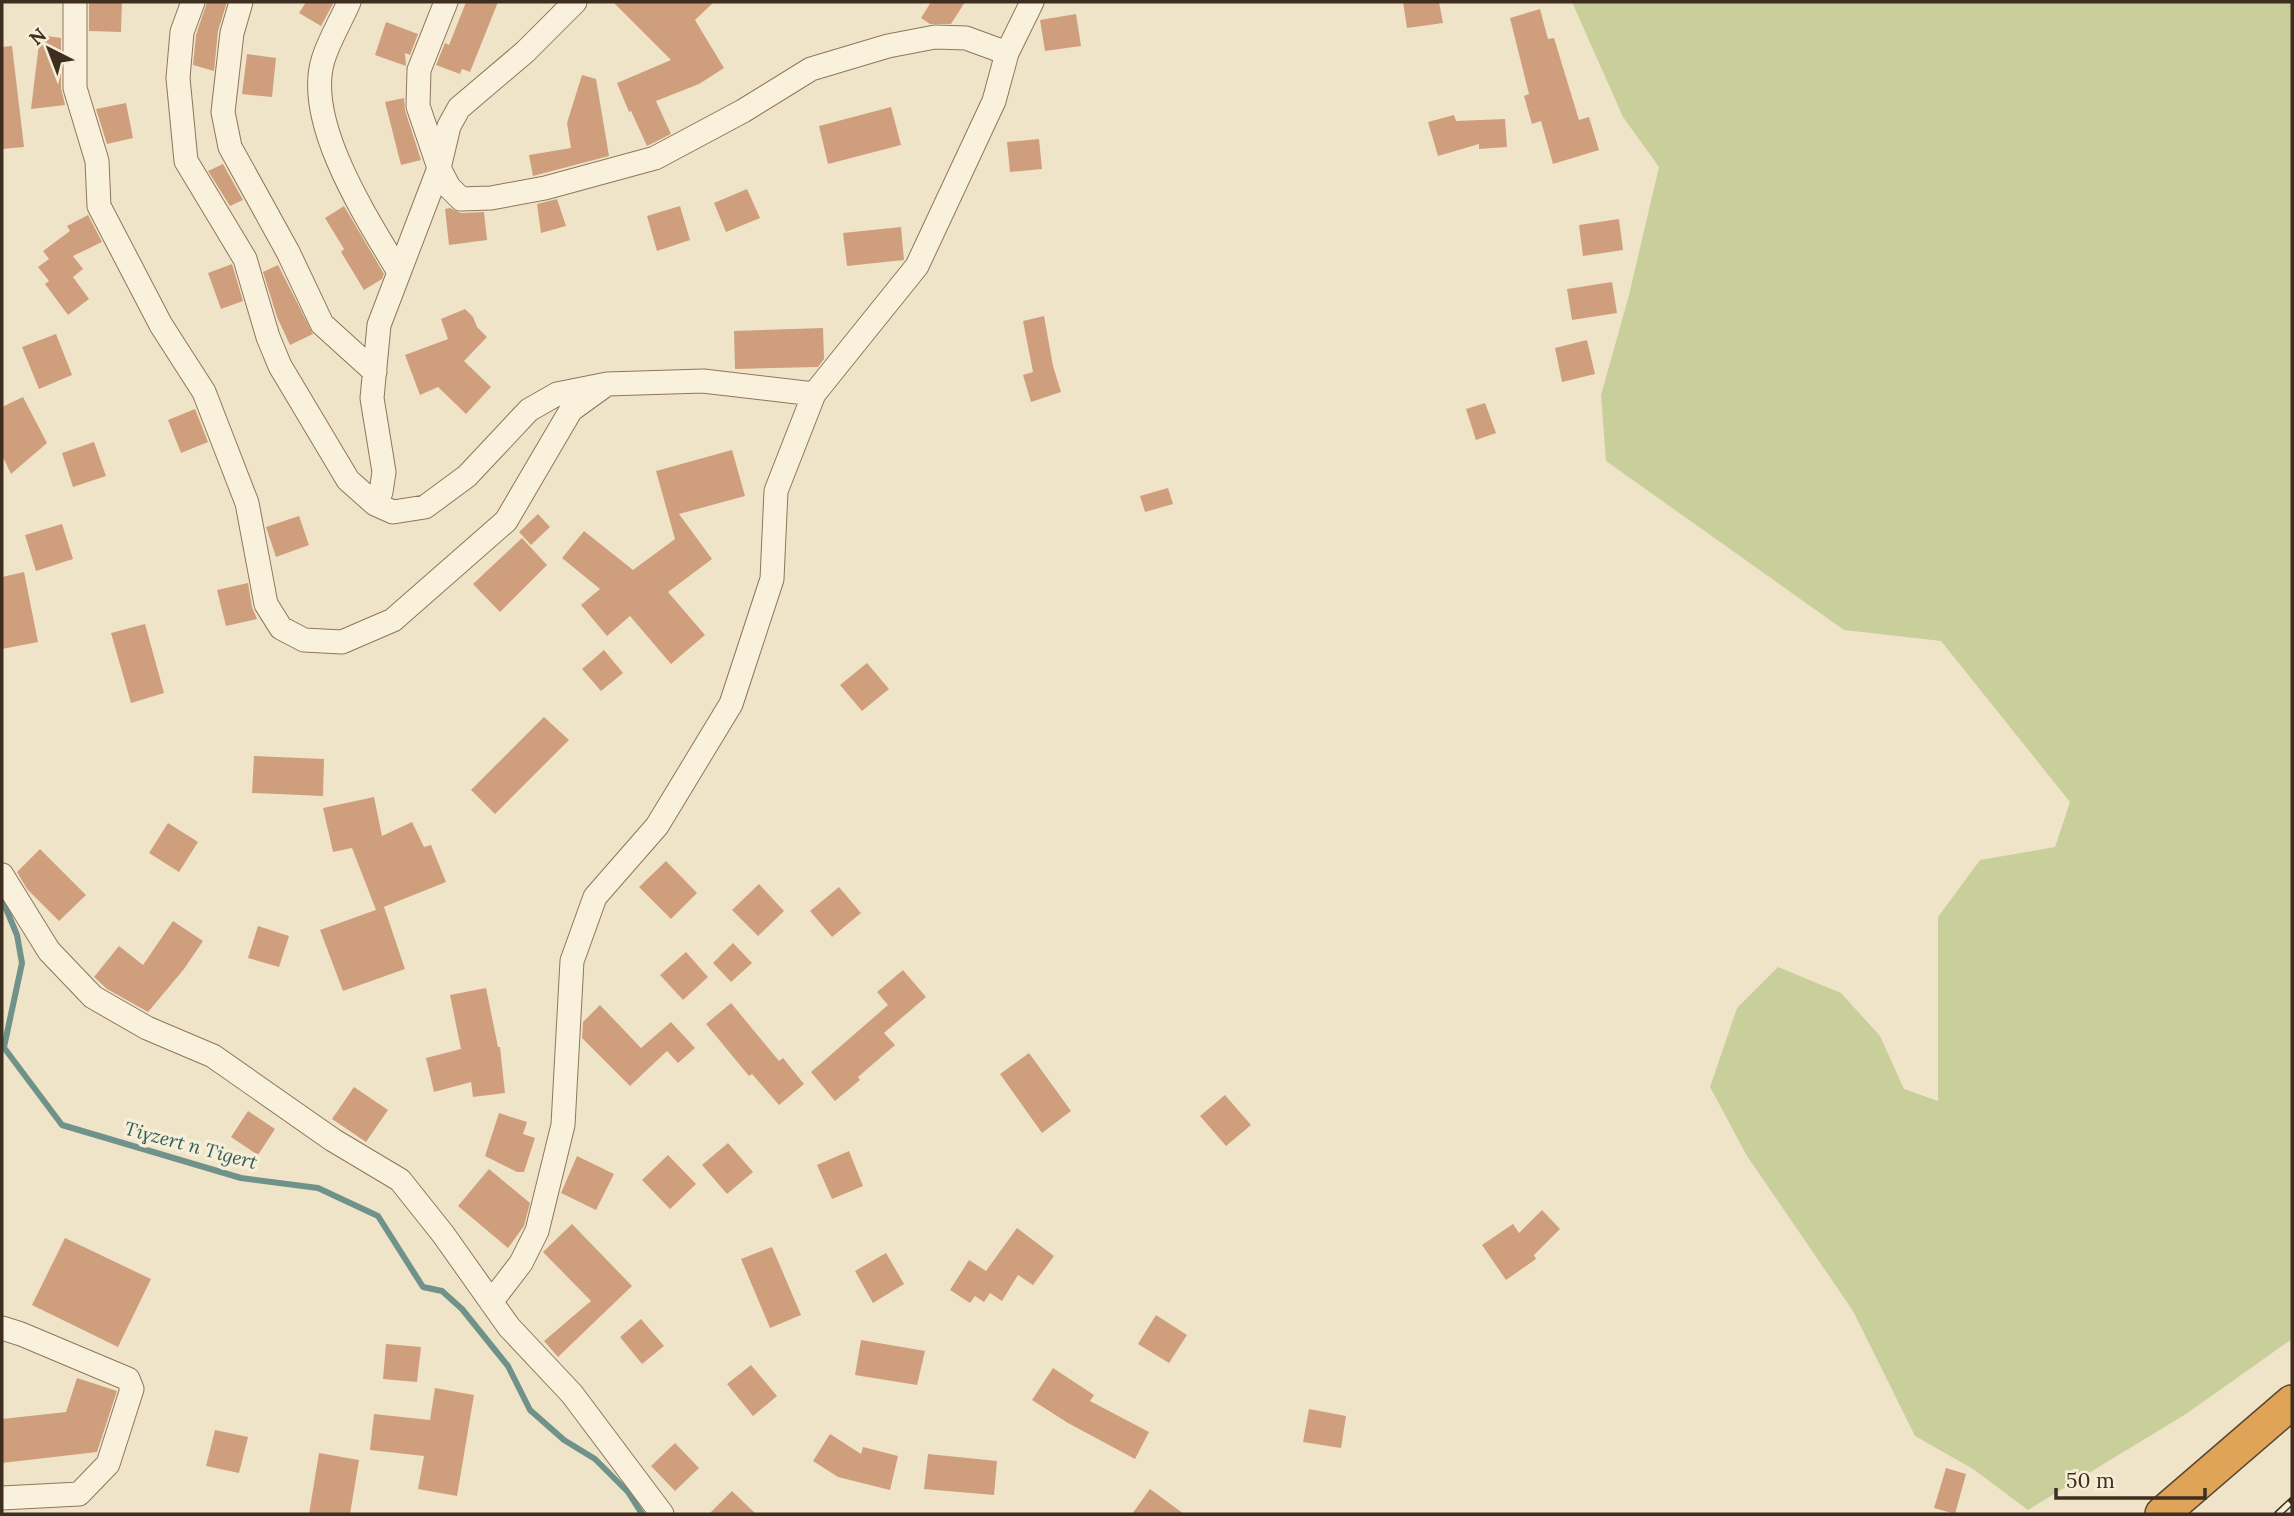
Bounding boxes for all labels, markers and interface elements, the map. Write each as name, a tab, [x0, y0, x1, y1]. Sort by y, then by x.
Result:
north arrow	[14, 14, 84, 84]
text: N	[24, 22, 51, 50]
water label: Tiɣzert n Tigert	[122, 1116, 260, 1174]
scale bar	[2056, 1456, 2205, 1500]
text: 50 m	[2066, 1467, 2115, 1494]

